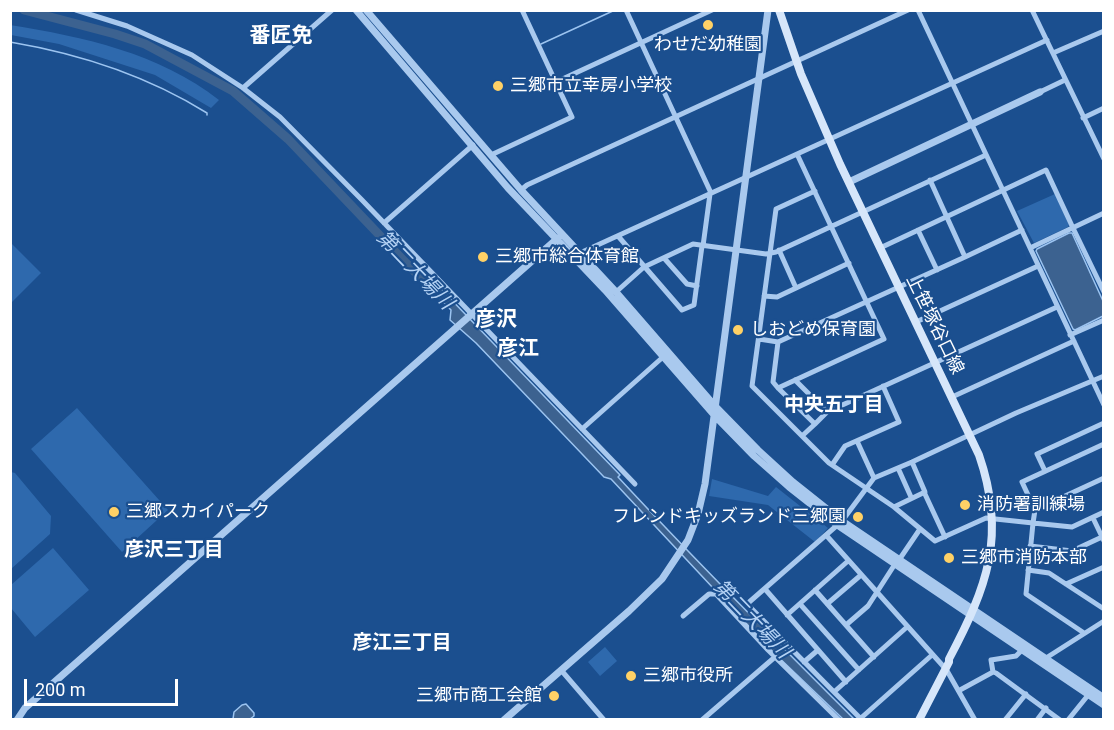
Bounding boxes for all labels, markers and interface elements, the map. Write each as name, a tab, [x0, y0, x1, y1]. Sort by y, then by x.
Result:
marker: わせだ幼稚園	[701, 18, 715, 32]
district label: 番匠免	[250, 24, 312, 50]
place label: わせだ幼稚園	[654, 34, 762, 56]
place label: 三郷市立幸房小学校	[510, 75, 672, 97]
marker: 三郷市立幸房小学校	[491, 79, 505, 93]
water label: 第二大場川	[371, 227, 457, 315]
place label: 三郷市総合体育館	[495, 246, 639, 268]
marker: 三郷市総合体育館	[476, 250, 490, 264]
street label: 上笹塚谷口線	[901, 272, 967, 378]
district label: 彦沢	[475, 308, 517, 334]
place label: しおどめ保育園	[750, 319, 876, 341]
marker: しおどめ保育園	[731, 323, 745, 337]
district label: 彦江	[497, 337, 539, 363]
district label: 中央五丁目	[784, 394, 884, 418]
place label: 消防署訓練場	[977, 494, 1085, 516]
marker: 消防署訓練場	[958, 498, 972, 512]
place label: 三郷スカイパーク	[126, 501, 270, 523]
marker: 三郷スカイパーク	[107, 505, 121, 519]
place label: フレンドキッズランド三郷園	[612, 506, 846, 528]
marker: フレンドキッズランド三郷園	[851, 510, 865, 524]
district label: 彦沢三丁目	[124, 539, 224, 563]
place label: 三郷市消防本部	[961, 547, 1087, 569]
marker: 三郷市消防本部	[942, 551, 956, 565]
water label: 第二大場川	[708, 576, 794, 664]
district label: 彦江三丁目	[352, 632, 452, 656]
place label: 三郷市役所	[643, 665, 733, 687]
scale bar	[27, 667, 182, 705]
marker: 三郷市役所	[624, 669, 638, 683]
text: 200 m	[35, 679, 86, 700]
place label: 三郷市商工会館	[416, 685, 542, 707]
marker: 三郷市商工会館	[547, 689, 561, 703]

